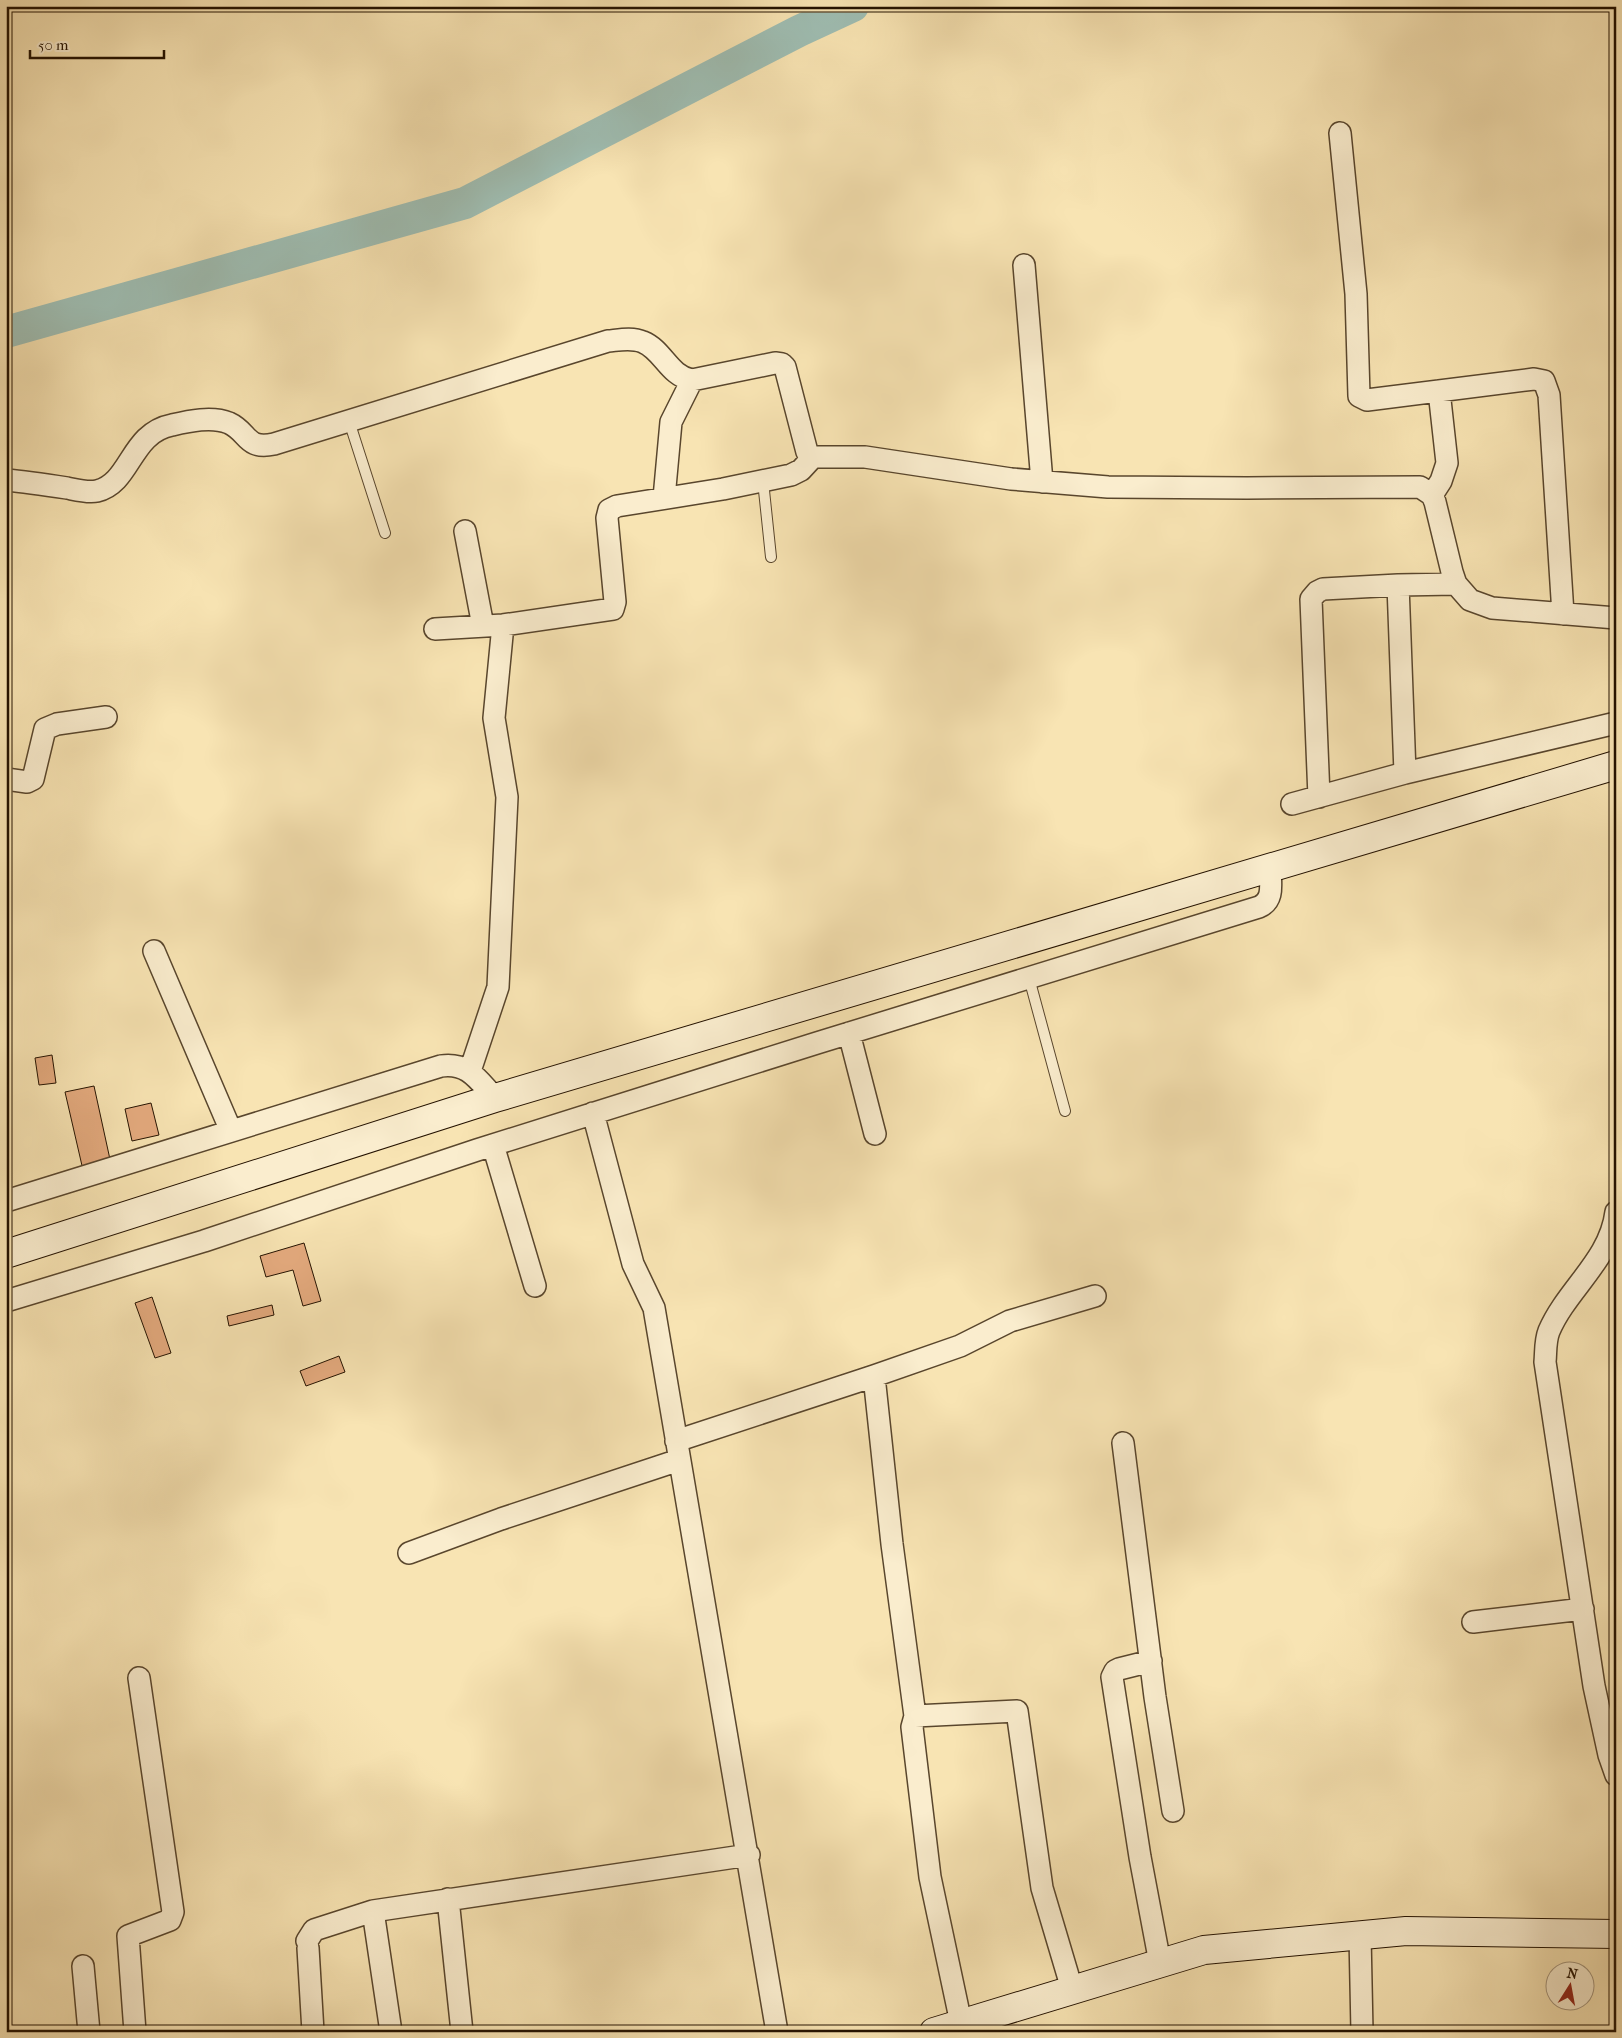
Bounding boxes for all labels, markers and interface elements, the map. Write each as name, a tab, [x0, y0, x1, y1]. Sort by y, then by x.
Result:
scale bar	[30, 28, 164, 60]
text: 50 m	[38, 36, 69, 54]
north arrow	[1544, 1960, 1594, 2010]
text: N	[1566, 1964, 1580, 1983]

